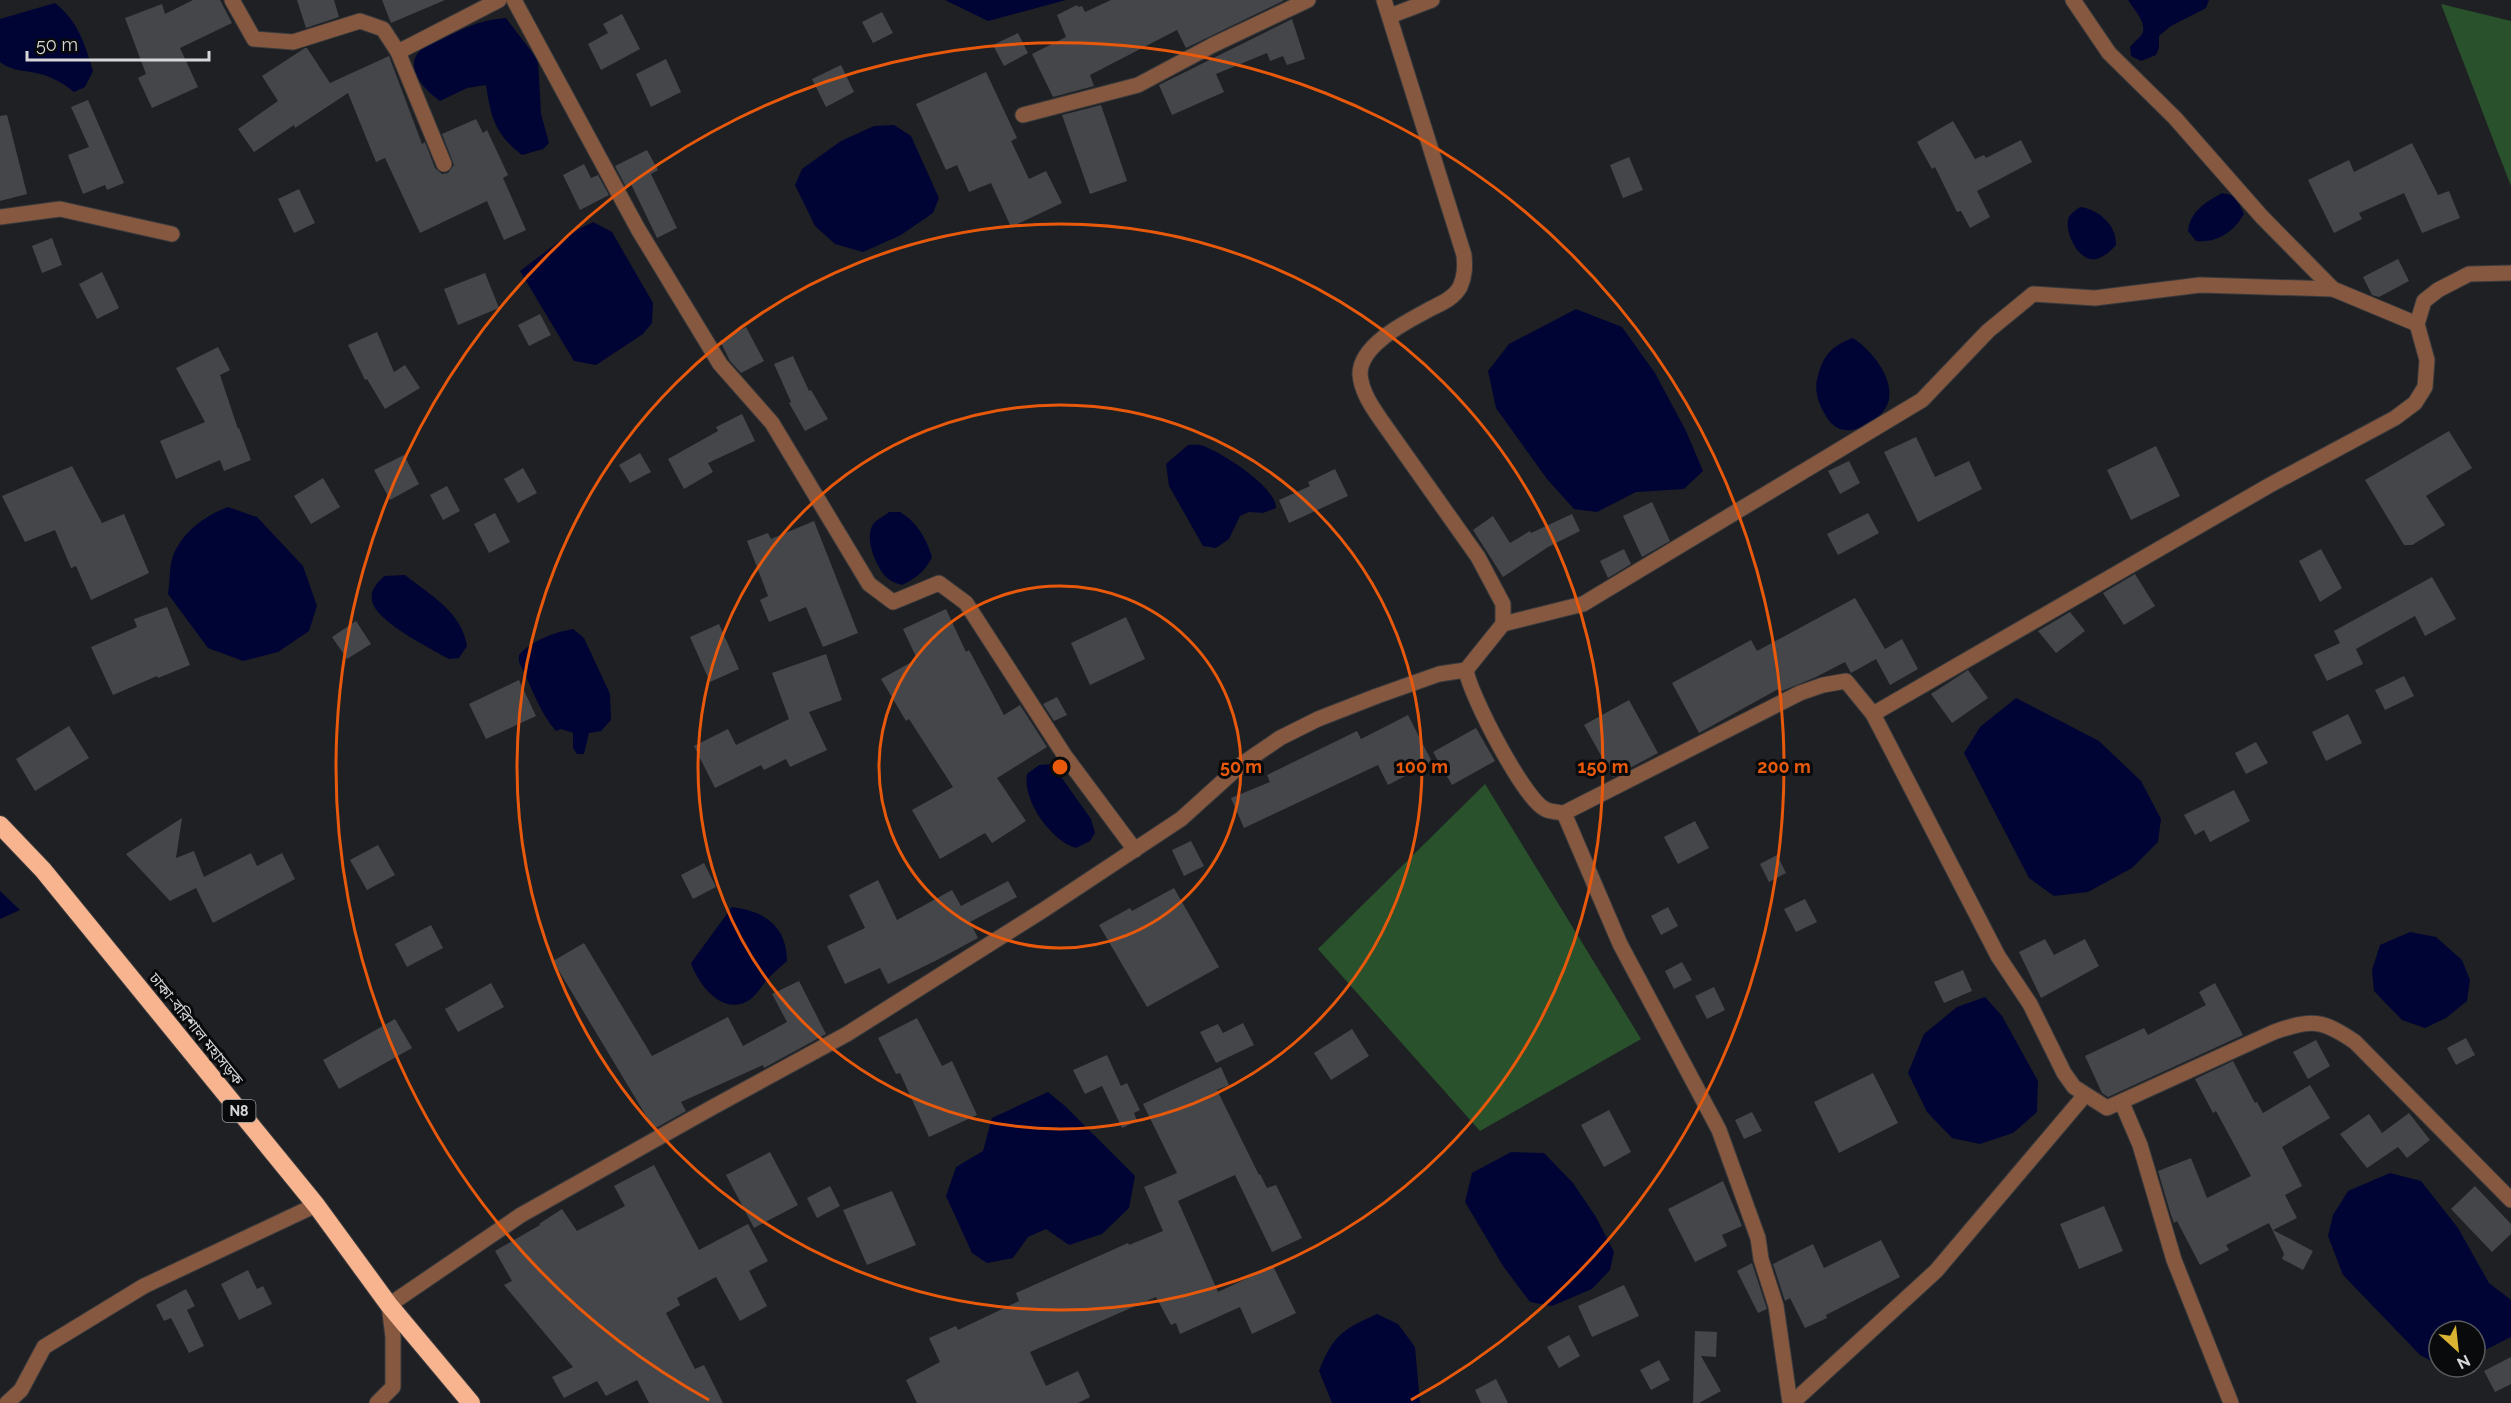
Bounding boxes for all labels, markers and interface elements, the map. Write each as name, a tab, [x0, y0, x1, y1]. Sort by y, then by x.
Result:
scale bar	[27, 24, 208, 62]
text: 50 m	[36, 34, 78, 55]
text: 50 m	[1220, 756, 1262, 777]
text: 100 m	[1396, 756, 1448, 777]
text: 150 m	[1578, 756, 1629, 777]
text: 200 m	[1757, 756, 1811, 777]
centre of rings	[1050, 757, 1070, 777]
street label: ঢাকা-বরিশাল মহাসড়ক	[145, 969, 247, 1089]
road number: N8	[222, 1100, 256, 1122]
north arrow	[2427, 1319, 2487, 1379]
text: N	[2454, 1351, 2473, 1373]

